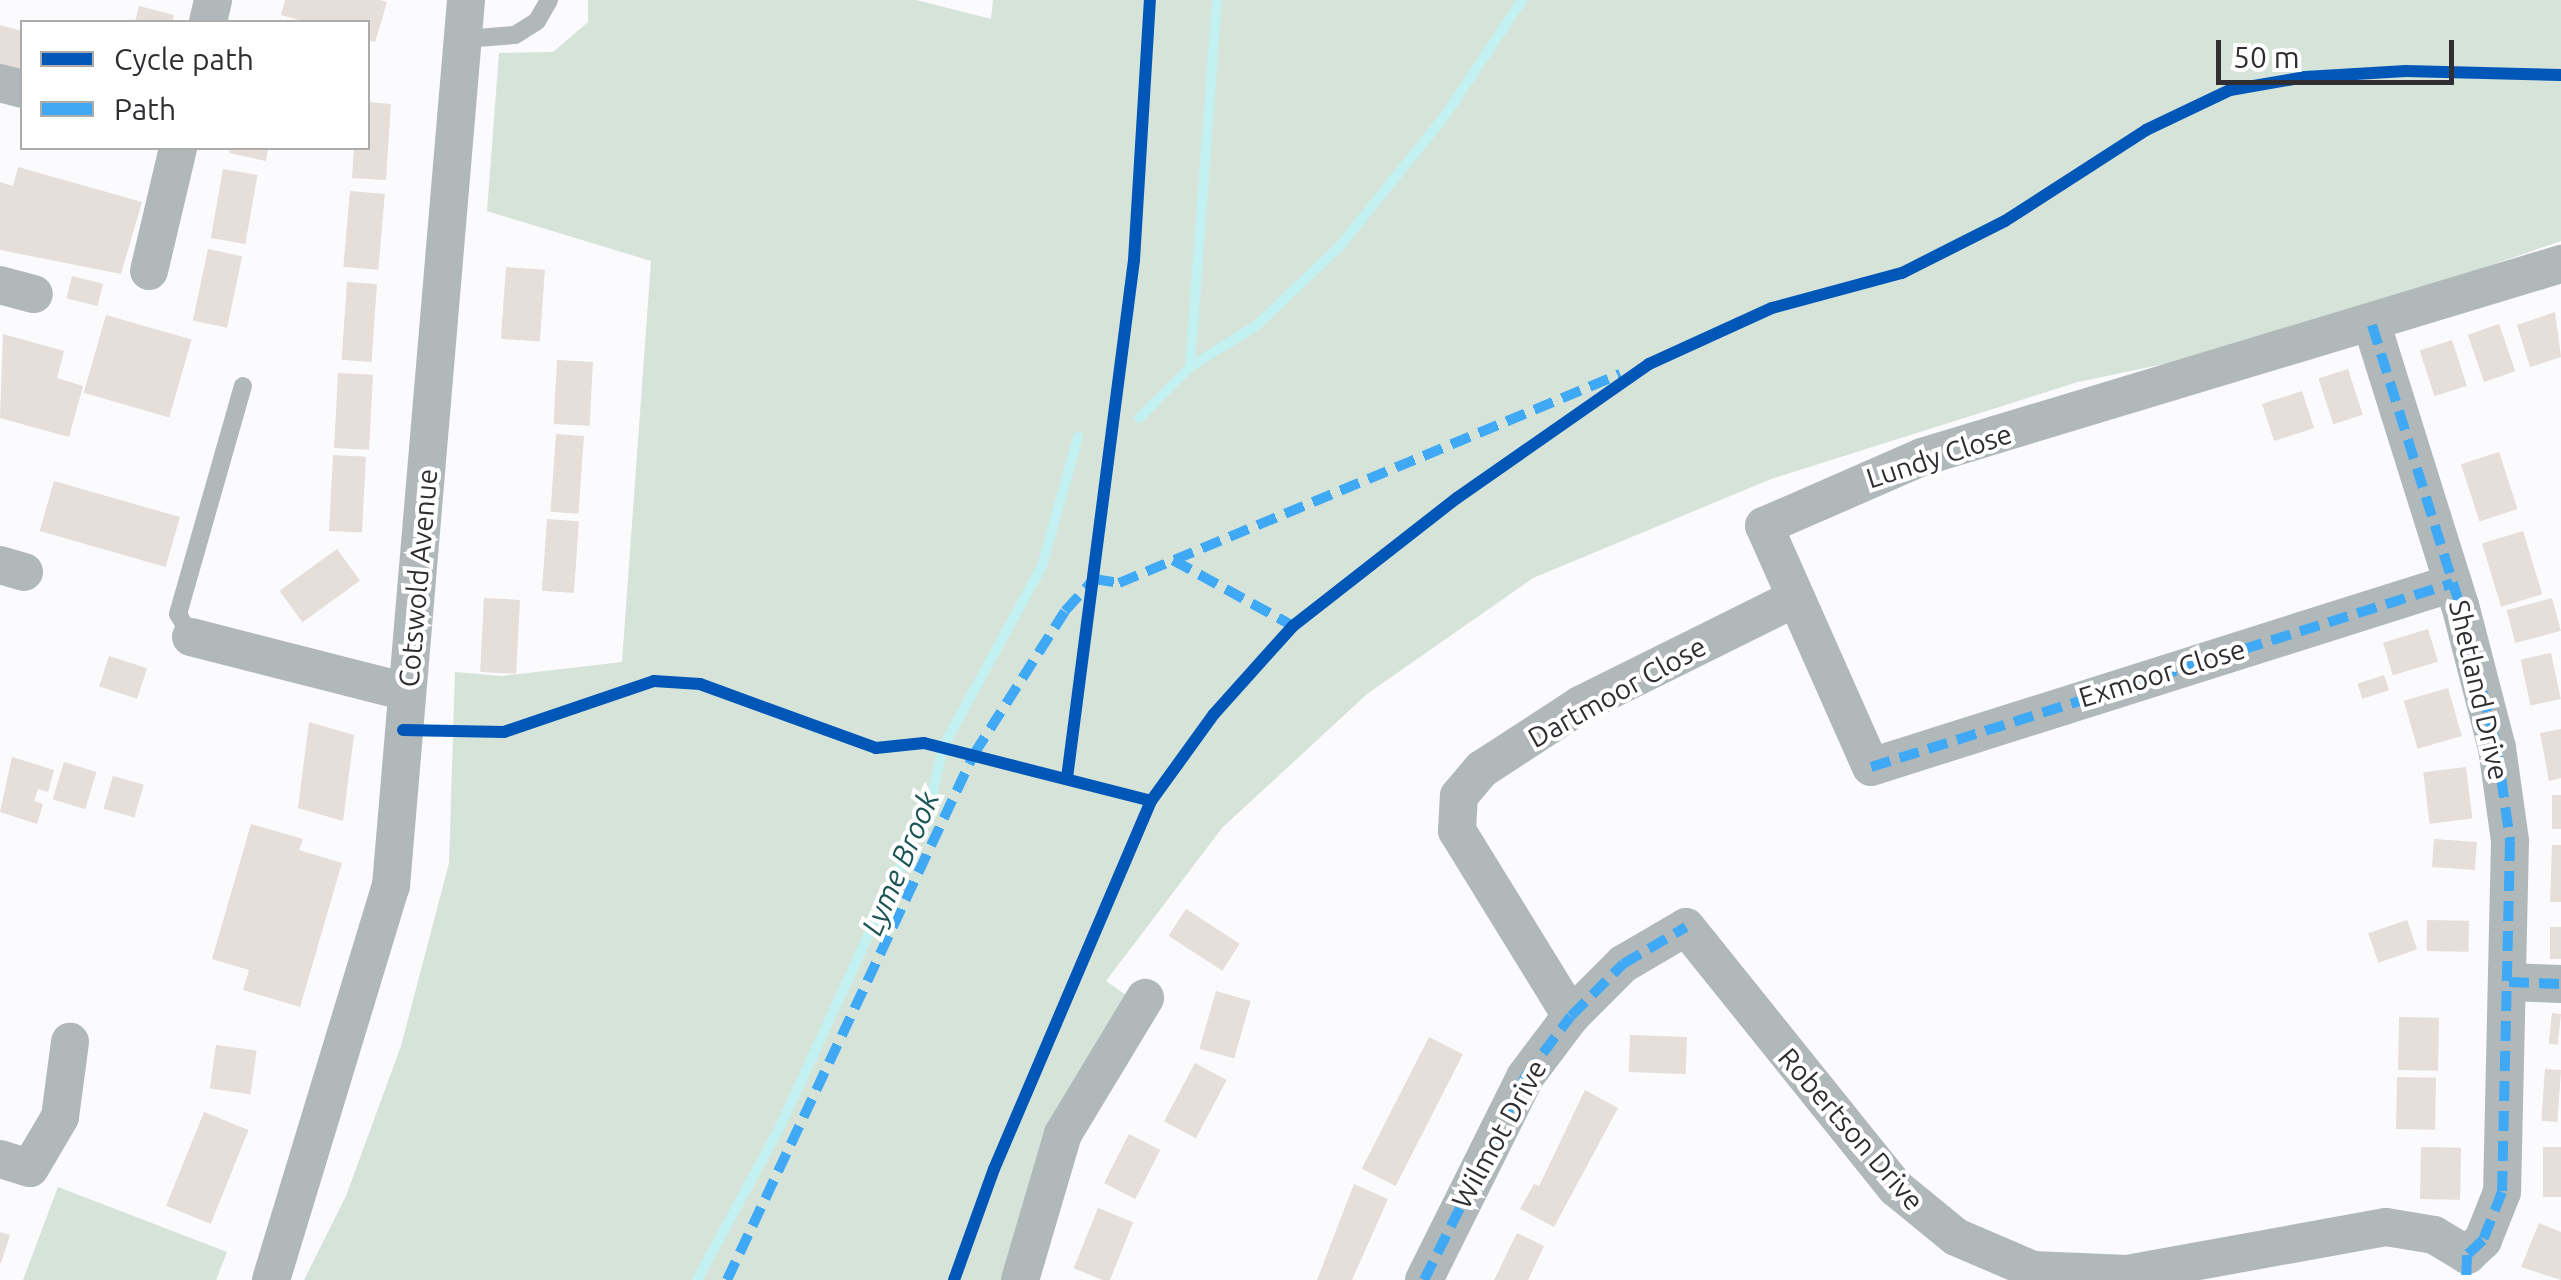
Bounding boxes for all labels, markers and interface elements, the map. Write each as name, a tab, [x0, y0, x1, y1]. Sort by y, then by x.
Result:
legend	[20, 20, 370, 150]
scale bar	[2221, 20, 2458, 82]
text: 50 m	[2233, 40, 2300, 74]
text: Cycle path	[114, 42, 254, 76]
text: Path	[114, 92, 176, 126]
street label: Lundy Close	[1862, 417, 2016, 495]
street label: Cotswold Avenue	[392, 467, 444, 689]
street label: Shetland Drive	[2442, 597, 2516, 783]
street label: Dartmoor Close	[1522, 629, 1712, 755]
street label: Exmoor Close	[2075, 632, 2249, 714]
water label: Lyme Brook	[854, 786, 946, 940]
street label: Robertson Drive	[1771, 1041, 1931, 1217]
street label: Wilmot Drive	[1444, 1054, 1554, 1214]

